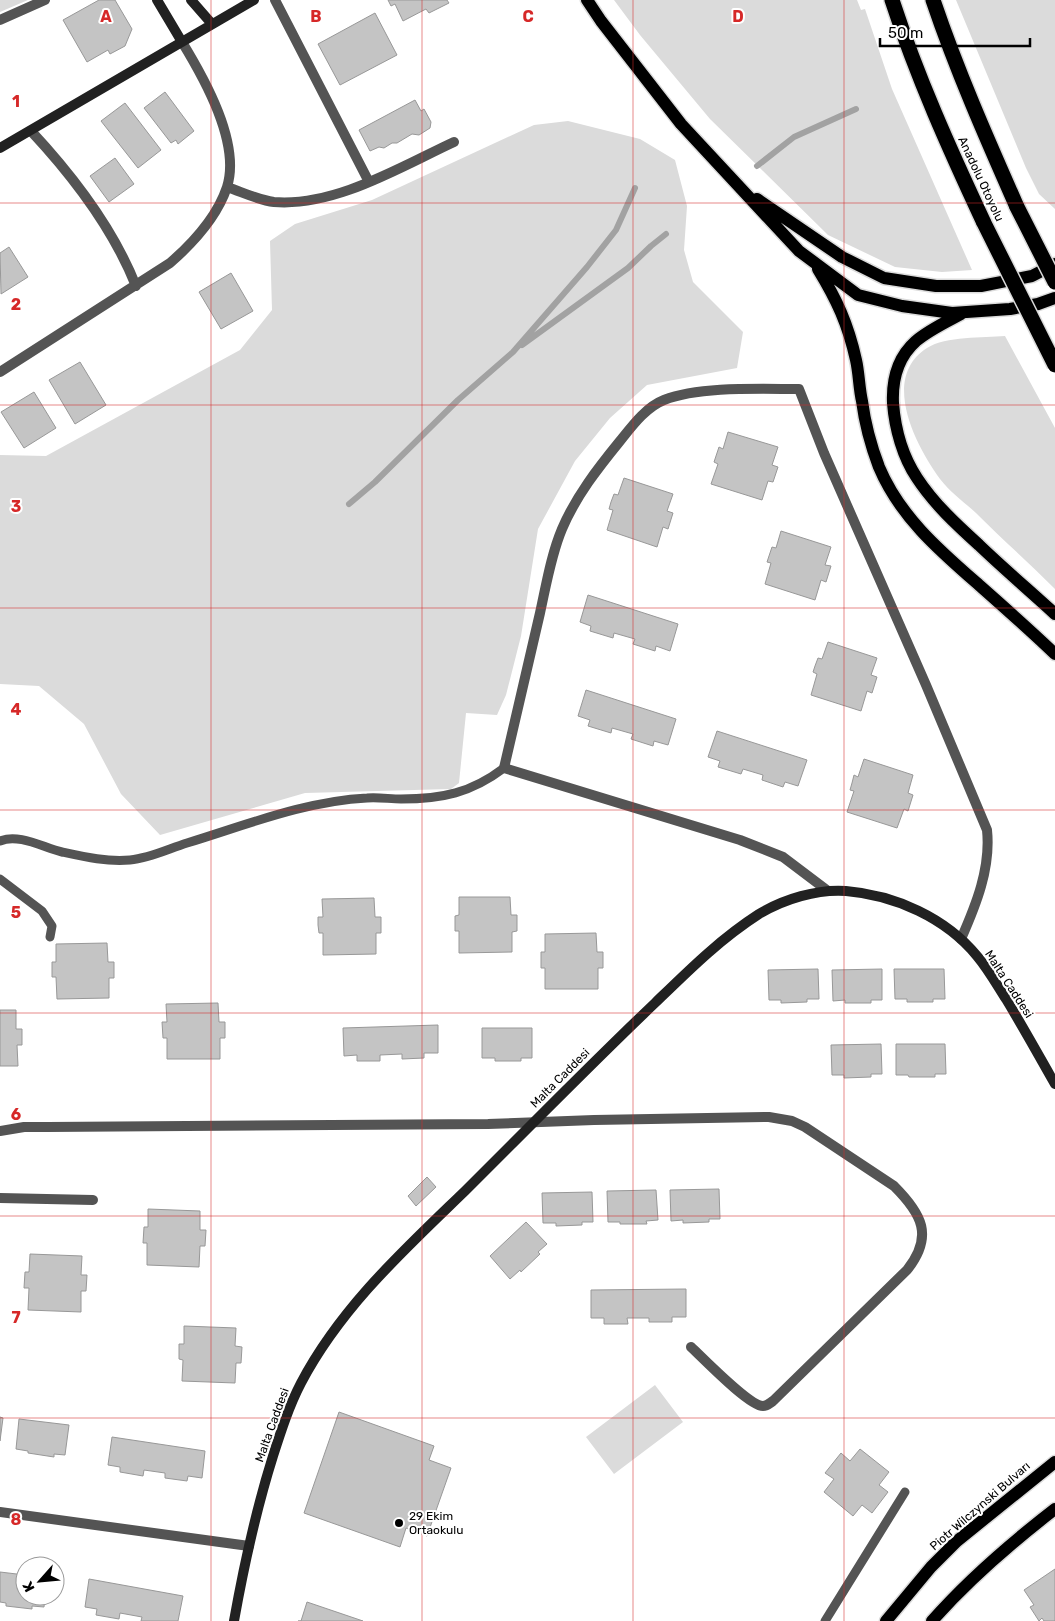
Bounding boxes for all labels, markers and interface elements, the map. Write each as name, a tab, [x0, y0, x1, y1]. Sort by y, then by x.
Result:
text: A	[100, 7, 112, 26]
text: B	[310, 7, 322, 26]
text: C	[522, 7, 534, 26]
text: D	[732, 7, 744, 26]
scale bar	[880, 15, 1030, 47]
text: 50 m	[888, 24, 923, 42]
text: 1	[12, 92, 20, 111]
street label: Anadolu Otoyolu	[955, 134, 1007, 224]
text: 2	[11, 295, 21, 314]
text: 3	[11, 497, 21, 516]
text: 4	[11, 700, 22, 719]
text: 5	[11, 903, 21, 922]
street label: Malta Caddesi	[982, 947, 1036, 1021]
street label: Malta Caddesi	[527, 1045, 593, 1111]
text: 6	[11, 1105, 21, 1124]
text: 7	[11, 1308, 21, 1327]
street label: Malta Caddesi	[252, 1386, 292, 1464]
street label: Piotr Wilczynski Bulvarı	[927, 1459, 1033, 1553]
place label: 29 Ekim Ortaokulu	[409, 1509, 463, 1537]
text: 8	[11, 1510, 22, 1529]
marker: 29 Ekim Ortaokulu	[393, 1517, 405, 1529]
north arrow	[15, 1556, 65, 1606]
text: K	[19, 1578, 39, 1595]

